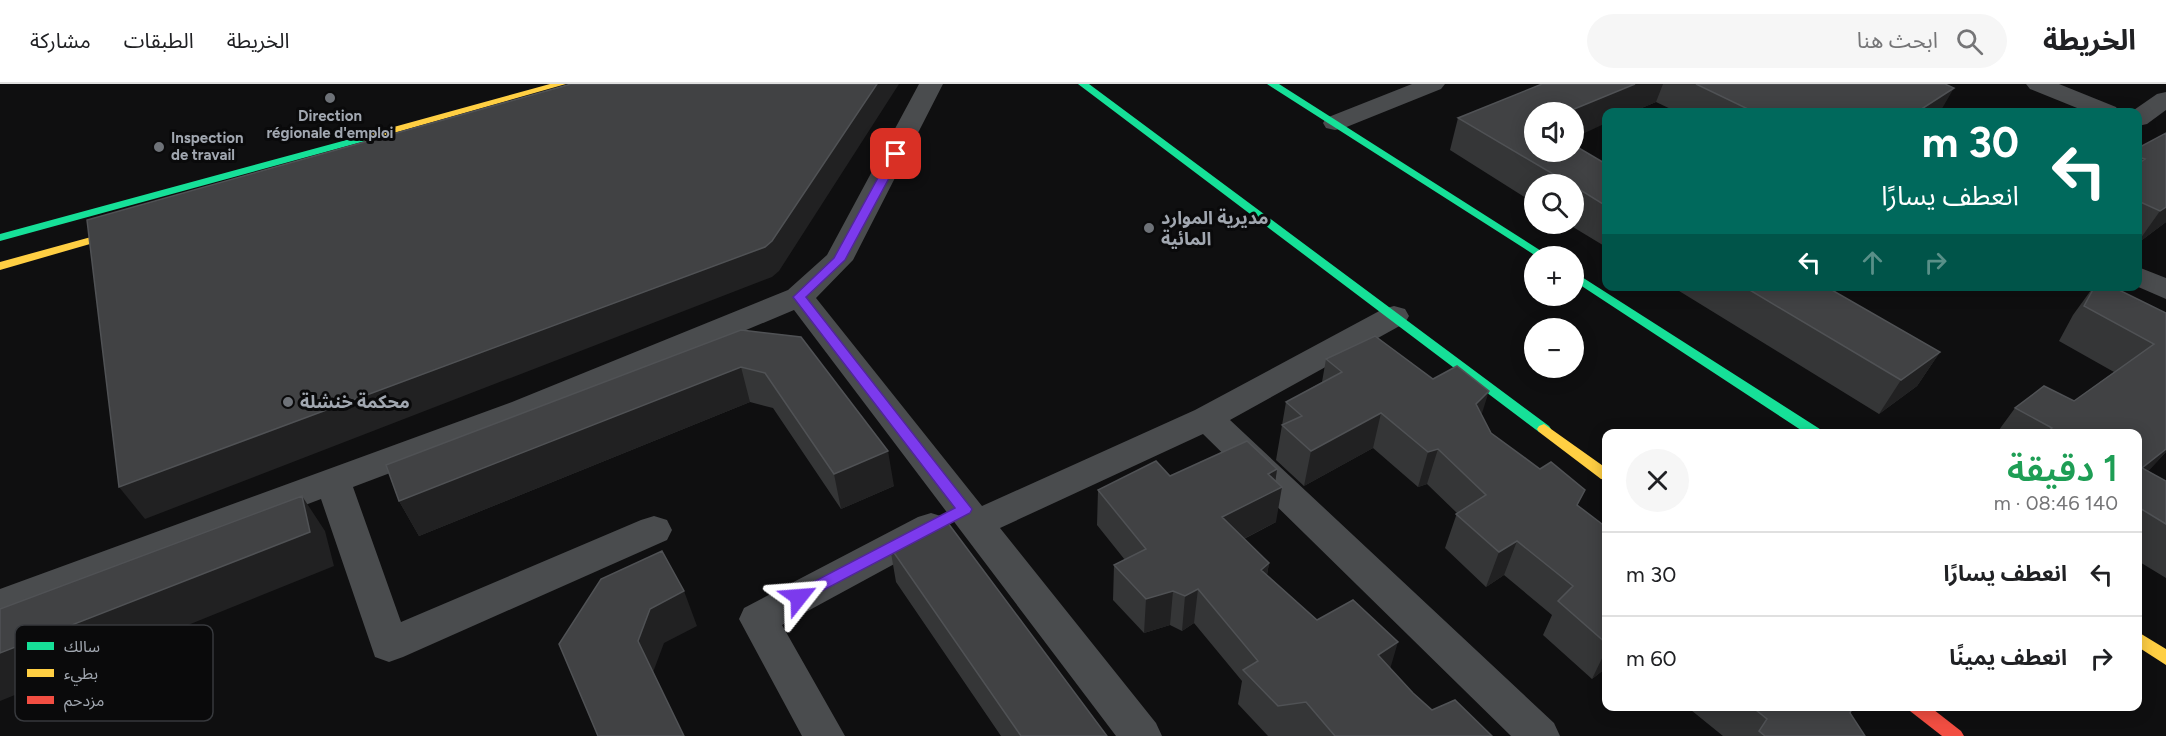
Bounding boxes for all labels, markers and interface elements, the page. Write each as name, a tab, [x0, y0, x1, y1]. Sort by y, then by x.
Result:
search box	[1587, 14, 2007, 68]
text: الخريطة	[2043, 23, 2136, 57]
icon: search	[1953, 25, 1986, 58]
text: ابحث هنا	[1857, 27, 1938, 54]
text: مشاركة	[30, 28, 91, 53]
text: الطبقات	[124, 28, 194, 53]
text: الخريطة	[227, 28, 290, 53]
marker: Direction régionale d'emploi	[323, 91, 337, 105]
map controls	[1524, 102, 1584, 378]
button: sound	[1524, 102, 1584, 162]
place label: Direction régionale d'emploi	[266, 107, 394, 142]
text: 30 m	[1922, 117, 2019, 168]
pin	[870, 128, 921, 179]
place label: Inspection de travail	[171, 129, 244, 164]
icon: left	[2040, 132, 2118, 210]
icon: arrive	[879, 137, 912, 170]
marker: Inspection de travail	[152, 140, 166, 154]
button: search	[1524, 174, 1584, 234]
text: انعطف يسارًا	[1881, 179, 2019, 212]
place label: مديرية الموارد المائية	[1161, 207, 1269, 250]
marker: مديرية الموارد المائية	[1142, 221, 1156, 235]
button: +	[1524, 246, 1584, 306]
icon: left	[1793, 246, 1826, 279]
icon: ahead	[1856, 246, 1889, 279]
icon: right	[1919, 246, 1952, 279]
button: −	[1524, 318, 1584, 378]
place label: محكمة خنشلة	[300, 391, 410, 413]
marker: محكمة خنشلة	[281, 395, 295, 409]
text: 1 دقيقة	[2007, 447, 2118, 490]
button: close	[1626, 449, 1689, 512]
text: 140 m · 08:46	[1994, 491, 2118, 515]
icon: left	[2085, 558, 2118, 591]
text: انعطف يسارًا	[1944, 560, 2067, 587]
text: 30 m	[1626, 561, 1676, 588]
position arrow	[767, 565, 831, 629]
legend	[15, 625, 213, 721]
text: سالك	[64, 637, 100, 656]
icon: right	[2085, 642, 2118, 675]
text: انعطف يمينًا	[1949, 644, 2067, 671]
text: 60 m	[1626, 645, 1677, 672]
text: بطيء	[64, 664, 98, 686]
text: مزدحم	[64, 691, 104, 713]

